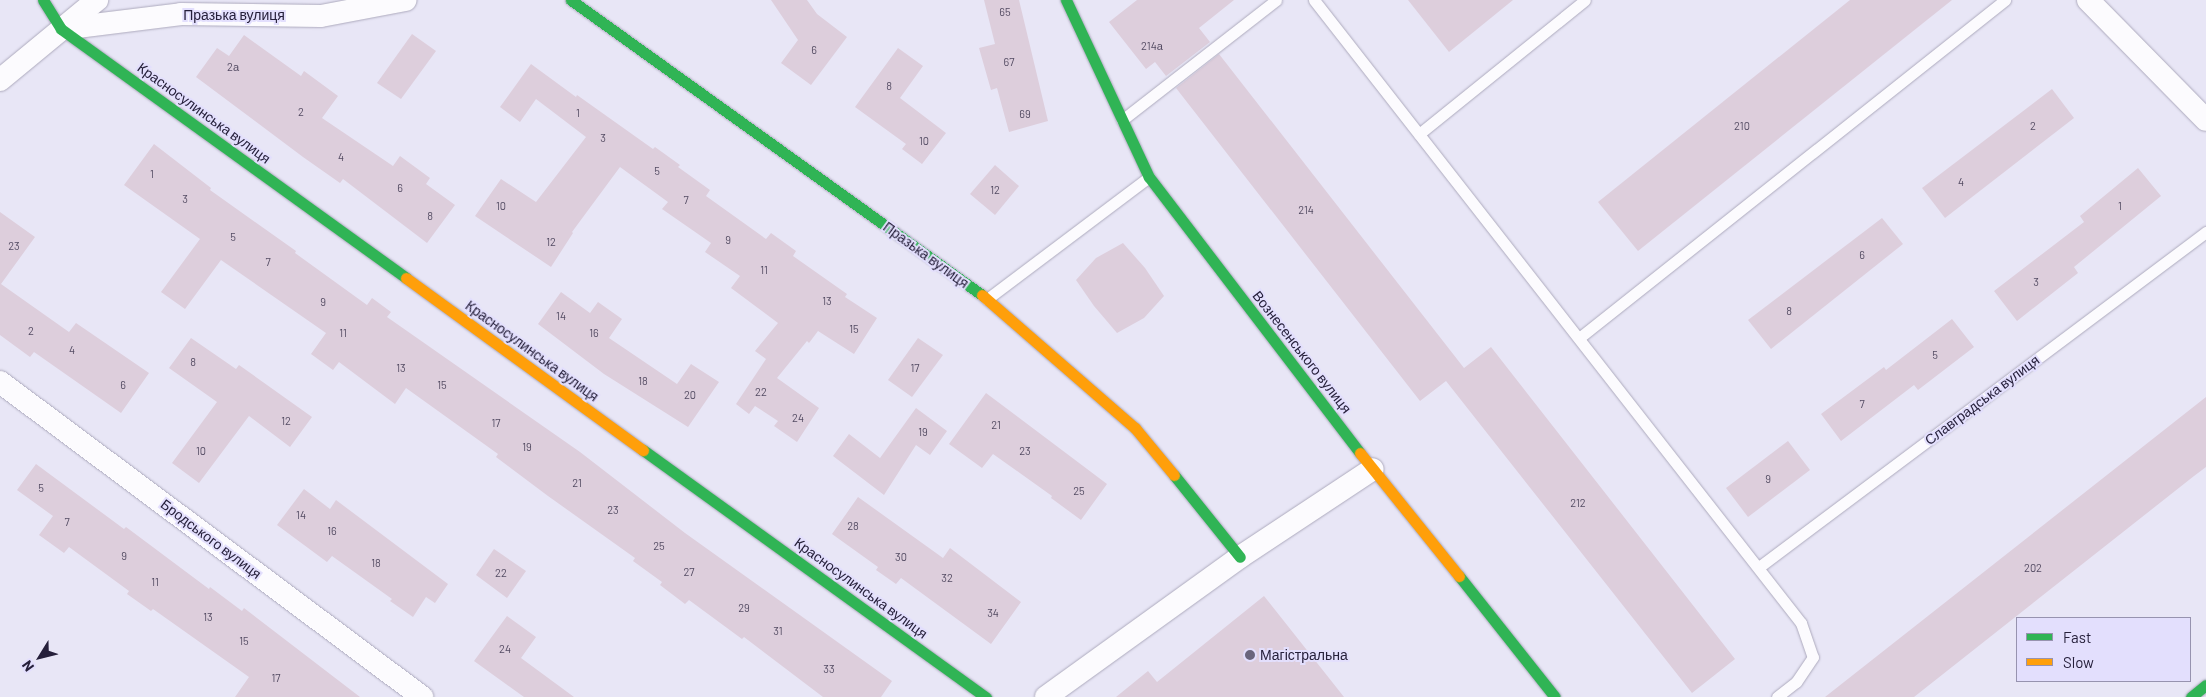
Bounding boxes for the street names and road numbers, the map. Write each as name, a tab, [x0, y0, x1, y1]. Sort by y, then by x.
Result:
street label: Празька вулиця	[183, 7, 285, 23]
street label: Красносулинська вулиця	[134, 59, 274, 167]
street label: Празька вулиця	[880, 218, 972, 292]
street label: Вознесенського вулиця	[1249, 287, 1355, 417]
street label: Красносулинська вулиця	[462, 297, 602, 405]
street label: Славградська вулиця	[1921, 351, 2043, 449]
street label: Бродського вулиця	[157, 496, 265, 582]
street label: Красносулинська вулиця	[791, 534, 931, 642]

